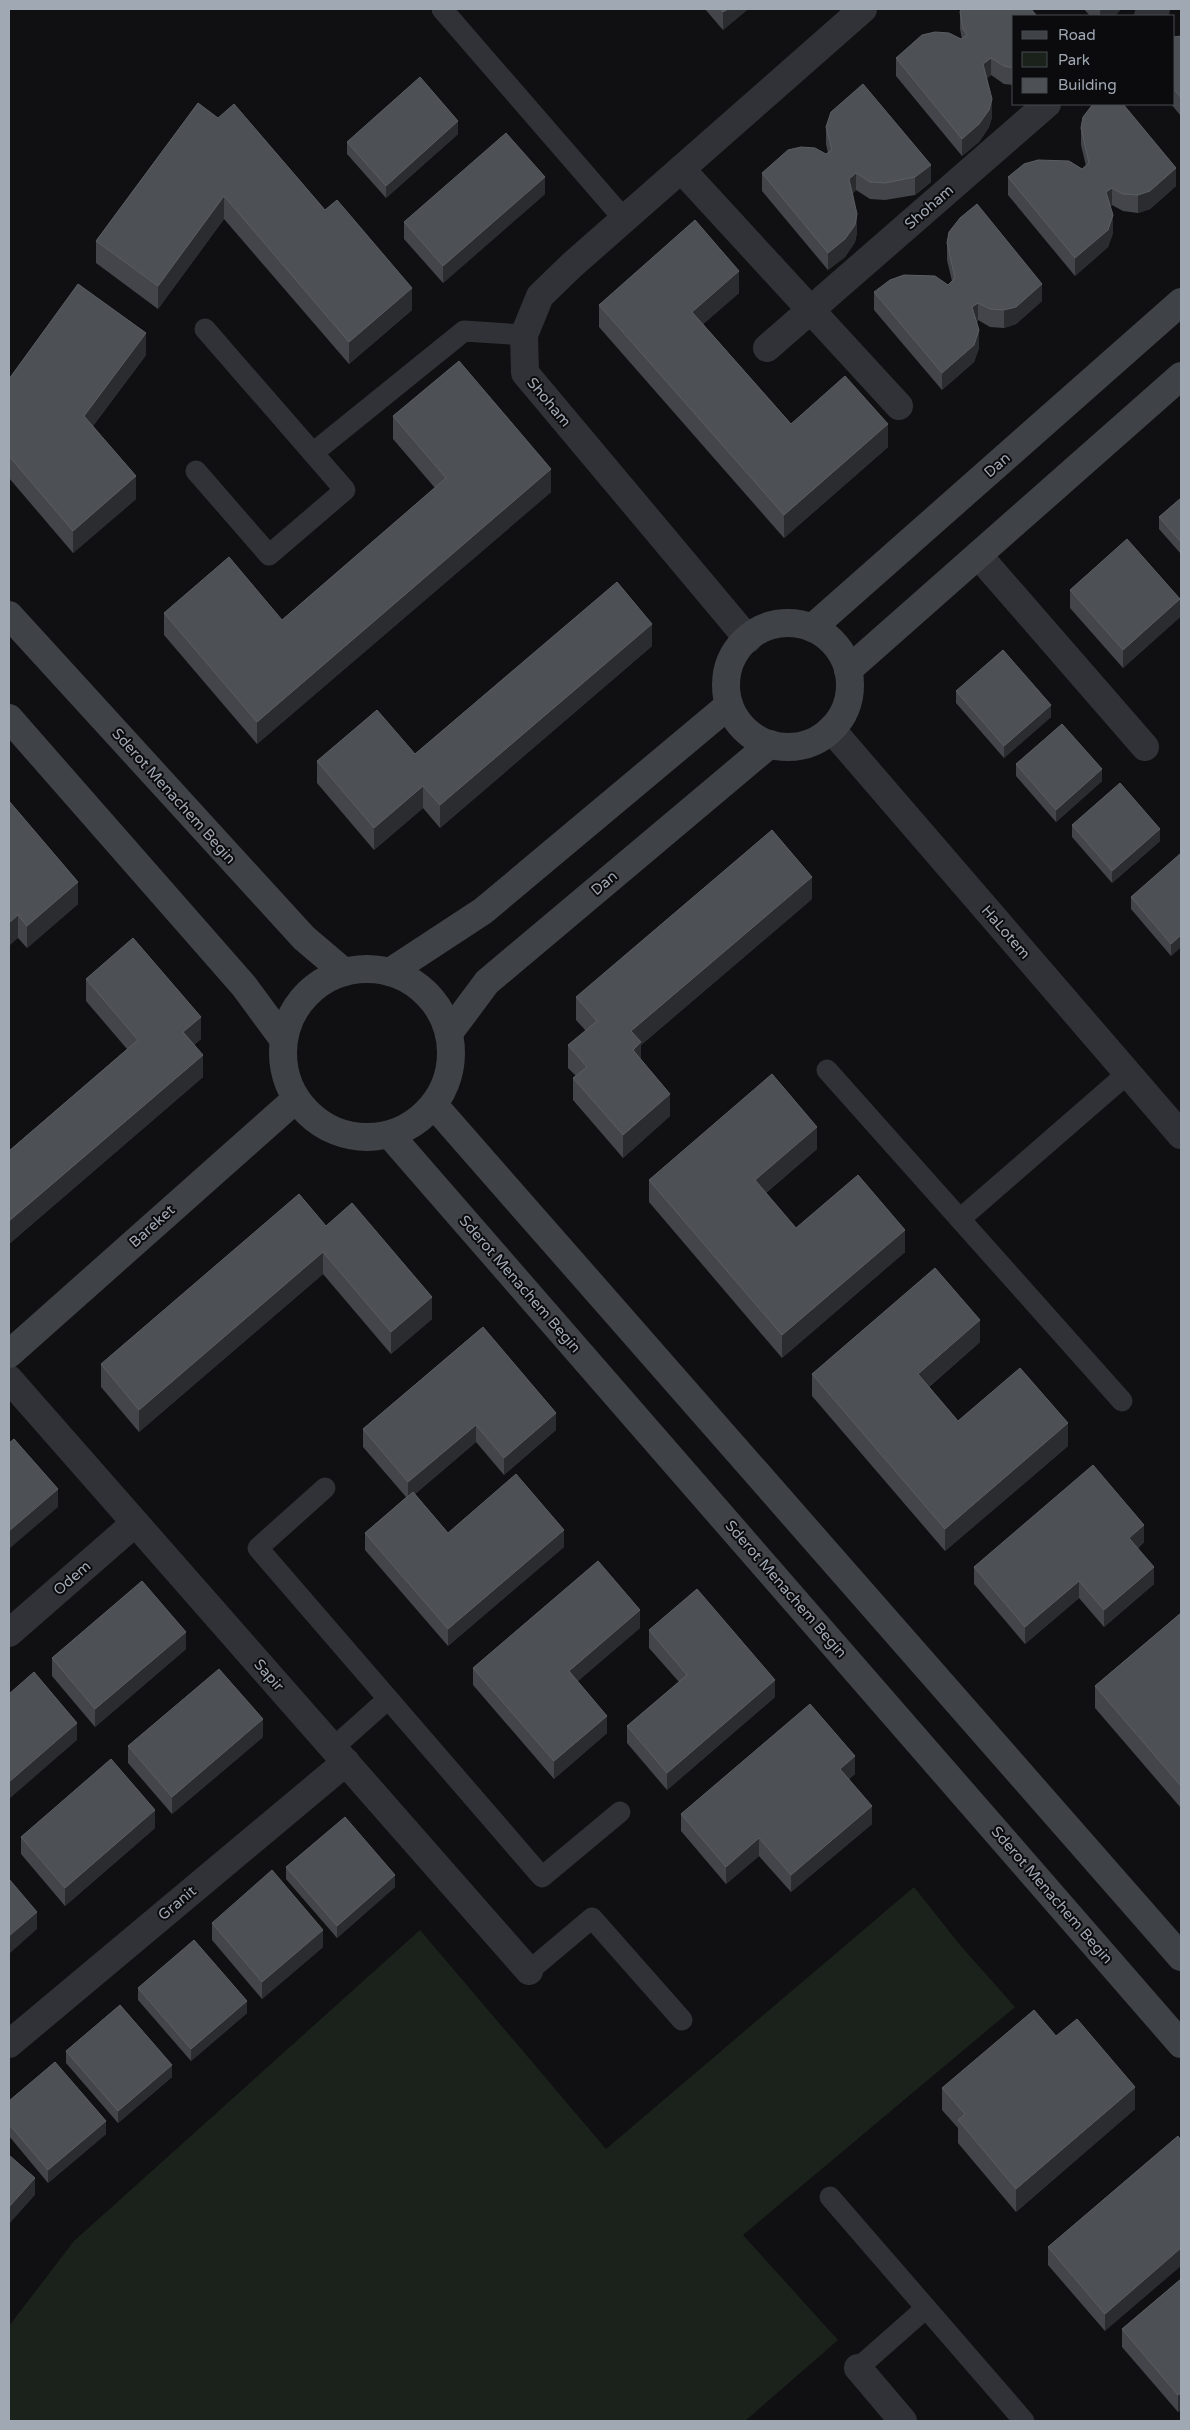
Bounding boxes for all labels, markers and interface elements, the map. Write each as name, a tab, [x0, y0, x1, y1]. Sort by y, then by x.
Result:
legend	[1012, 15, 1175, 105]
text: Road	[1058, 26, 1096, 44]
text: Park	[1058, 51, 1090, 69]
text: Building	[1058, 76, 1117, 94]
street label: Shoham	[901, 181, 957, 233]
street label: Shoham	[523, 374, 575, 430]
street label: Dan	[980, 449, 1014, 481]
street label: Sderot Menachem Begin	[108, 725, 240, 867]
street label: Dan	[587, 867, 621, 899]
street label: HaLotem	[978, 902, 1034, 962]
street label: Bareket	[126, 1201, 179, 1251]
street label: Sderot Menachem Begin	[455, 1212, 585, 1356]
street label: Sderot Menachem Begin	[721, 1517, 851, 1661]
street label: Odem	[50, 1557, 94, 1599]
street label: Sapir	[250, 1655, 288, 1695]
street label: Sderot Menachem Begin	[987, 1823, 1117, 1967]
street label: Granit	[154, 1882, 200, 1924]

